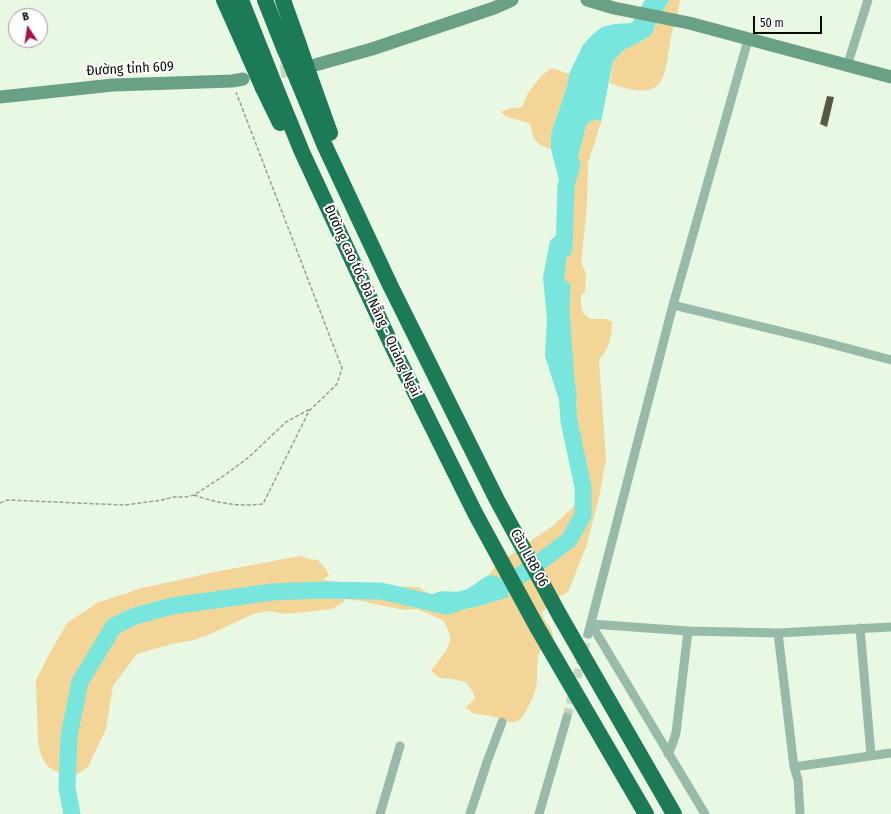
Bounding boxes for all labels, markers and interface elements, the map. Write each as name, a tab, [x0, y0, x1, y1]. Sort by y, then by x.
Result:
north arrow	[8, 8, 48, 48]
scale bar	[755, 8, 824, 34]
text: B	[21, 10, 30, 24]
text: 50 m	[760, 16, 784, 30]
street label: Đường tỉnh 609	[86, 58, 174, 80]
street label: Đường cao tốc Đà Nẵng - Quảng Ngãi	[320, 202, 424, 400]
street label: Cầu LRB 06	[506, 526, 552, 590]

